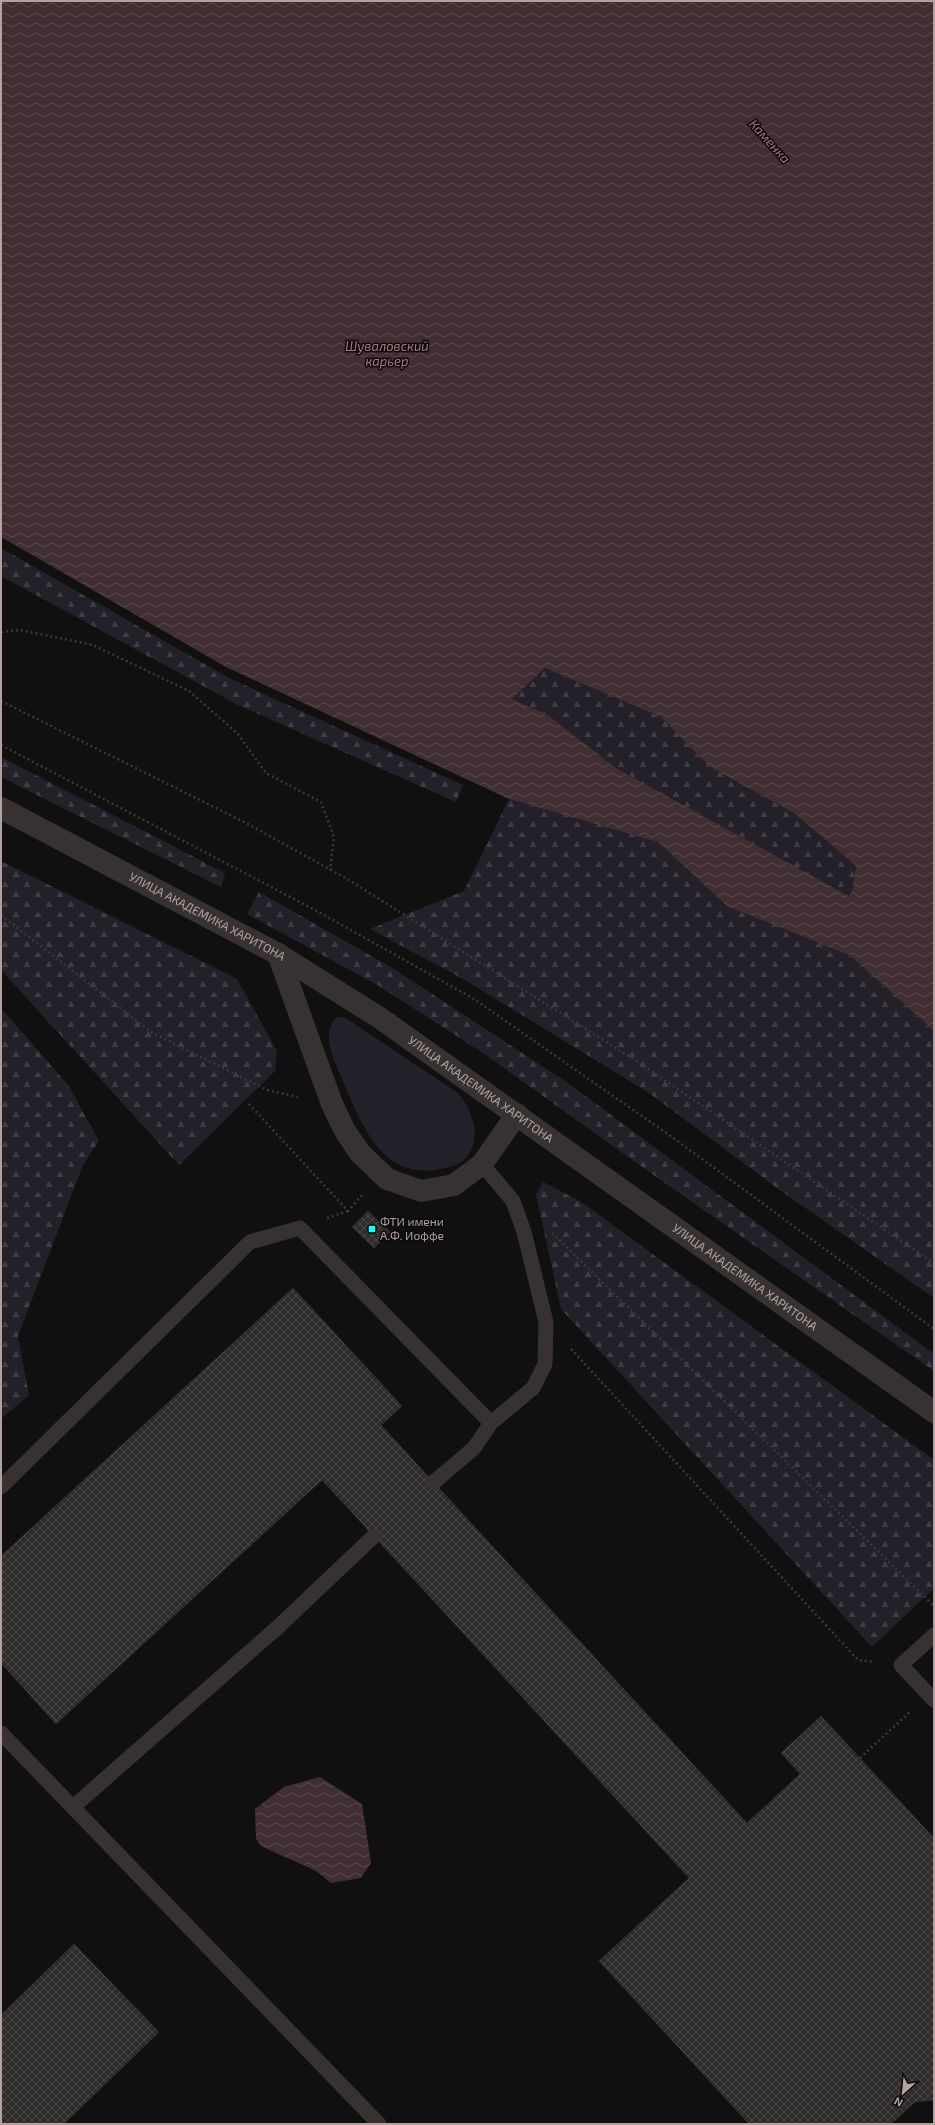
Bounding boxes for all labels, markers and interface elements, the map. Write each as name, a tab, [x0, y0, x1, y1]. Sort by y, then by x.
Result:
water label: Каменка	[746, 116, 794, 166]
water label: Шуваловский карьер	[345, 338, 429, 369]
street label: УЛИЦА АКАДЕМИКА ХАРИТОНА	[127, 869, 289, 963]
street label: УЛИЦА АКАДЕМИКА ХАРИТОНА	[406, 1032, 557, 1145]
place label: ФТИ имени А.Ф. Иоффе	[380, 1214, 444, 1242]
street label: УЛИЦА АКАДЕМИКА ХАРИТОНА	[670, 1220, 821, 1333]
marker: ФТИ имени А.Ф. Иоффе	[367, 1224, 377, 1234]
north arrow	[883, 2073, 923, 2113]
text: N	[892, 2095, 905, 2110]

